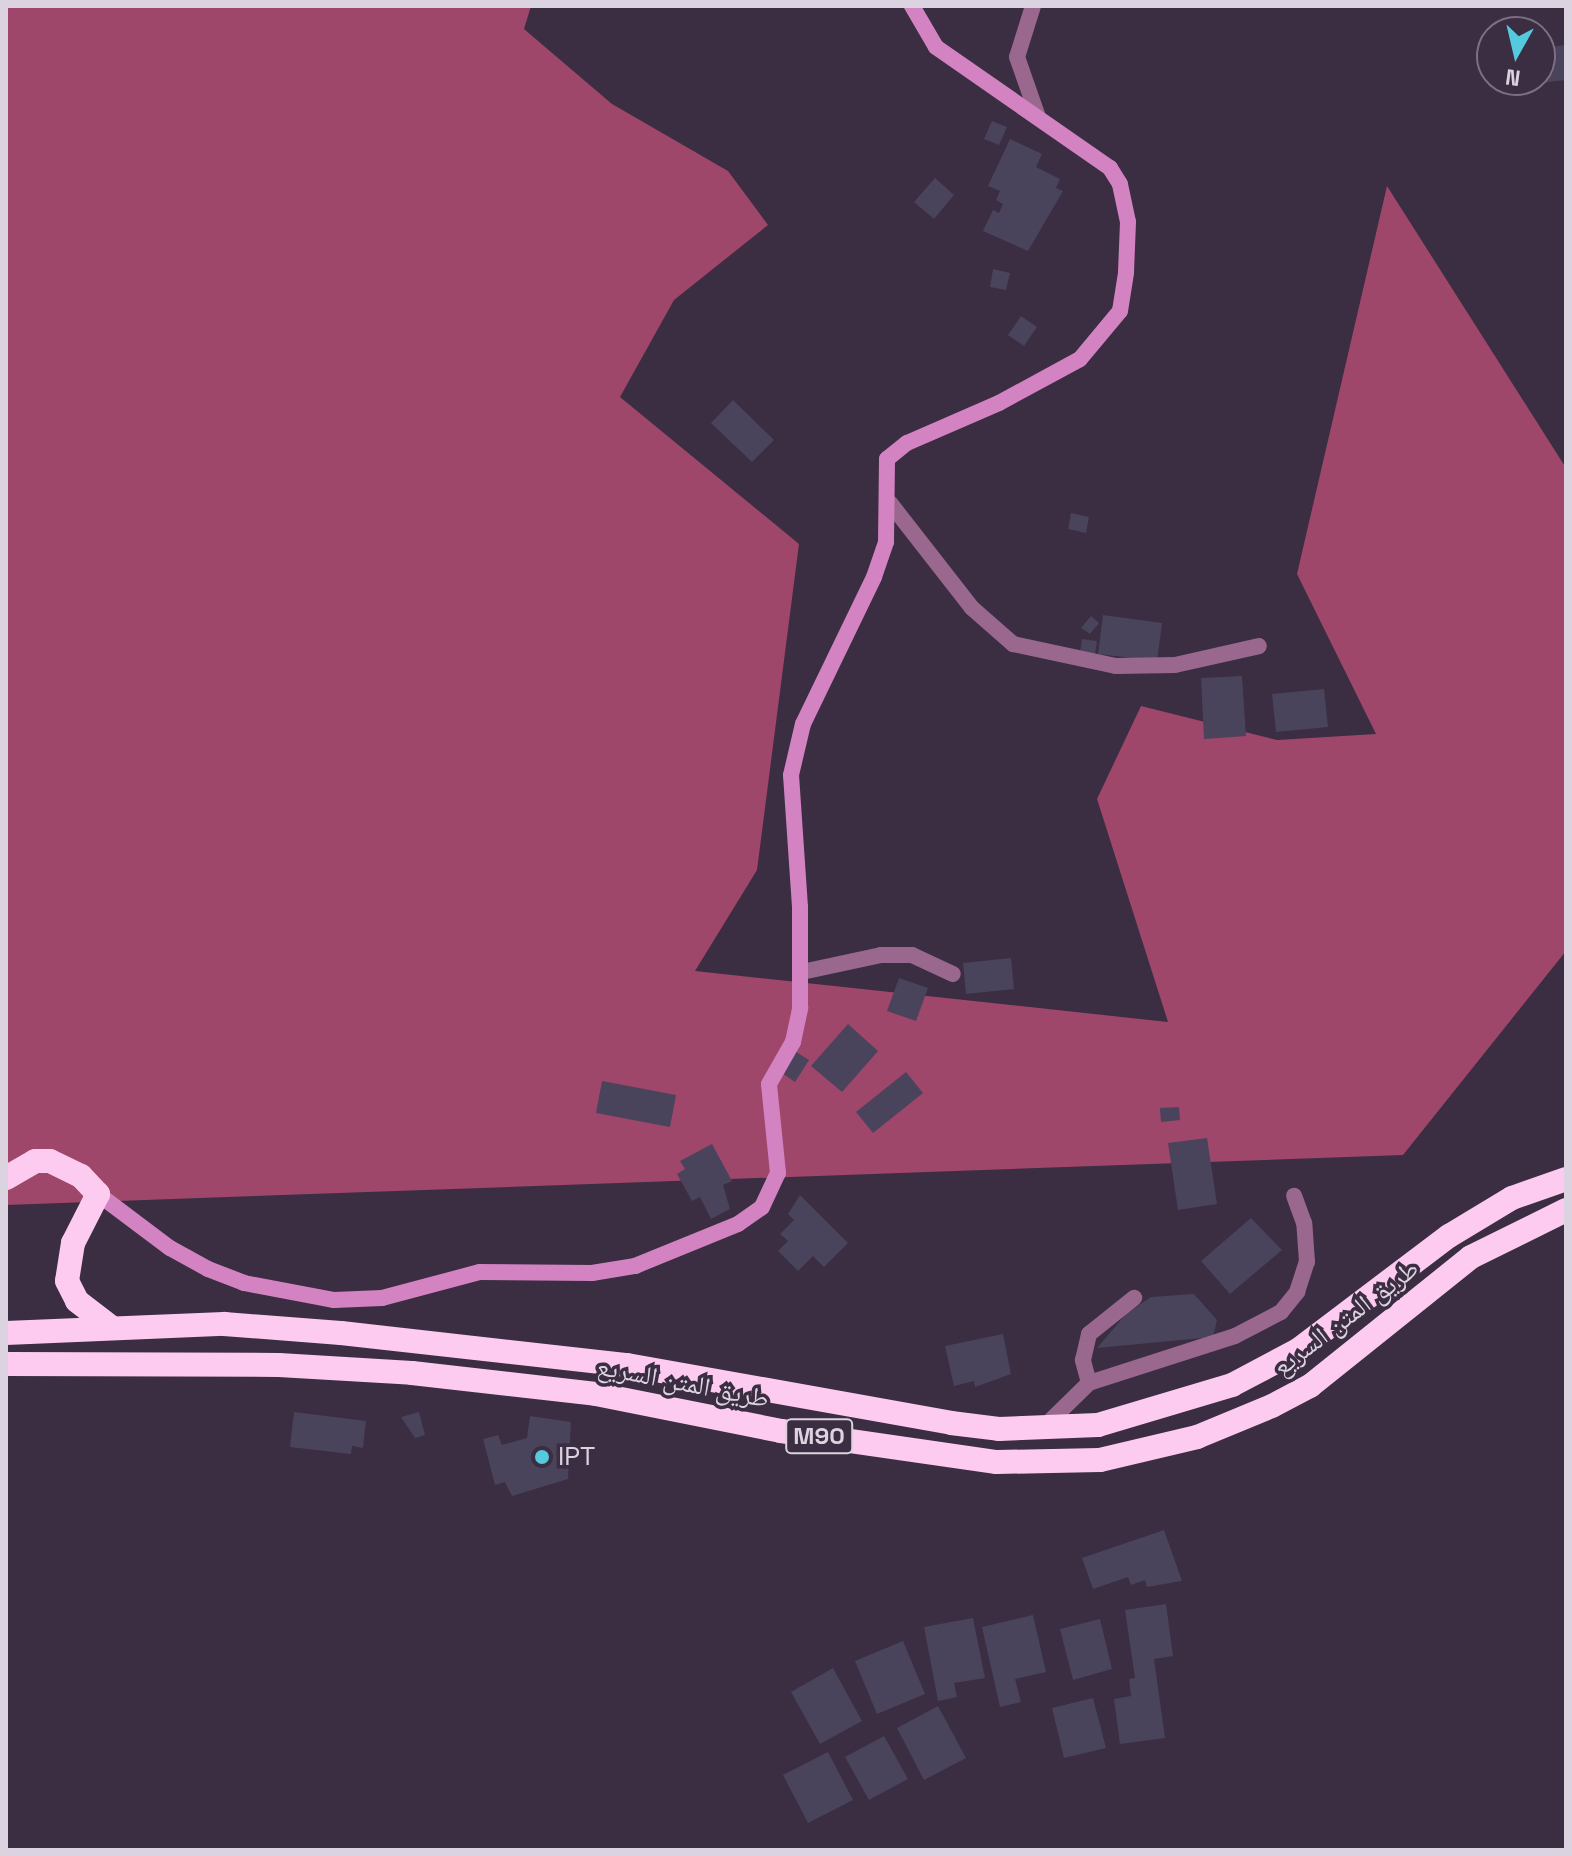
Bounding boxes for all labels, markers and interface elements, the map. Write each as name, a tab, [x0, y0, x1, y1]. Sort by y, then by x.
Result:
north arrow	[1476, 16, 1556, 96]
text: N	[1504, 63, 1522, 93]
street label: طريق المتن السريع	[1267, 1253, 1425, 1383]
street label: طريق المتن السريع	[594, 1351, 772, 1415]
road number: M90	[785, 1416, 853, 1456]
place label: IPT	[558, 1441, 595, 1473]
marker: IPT	[533, 1448, 551, 1466]

